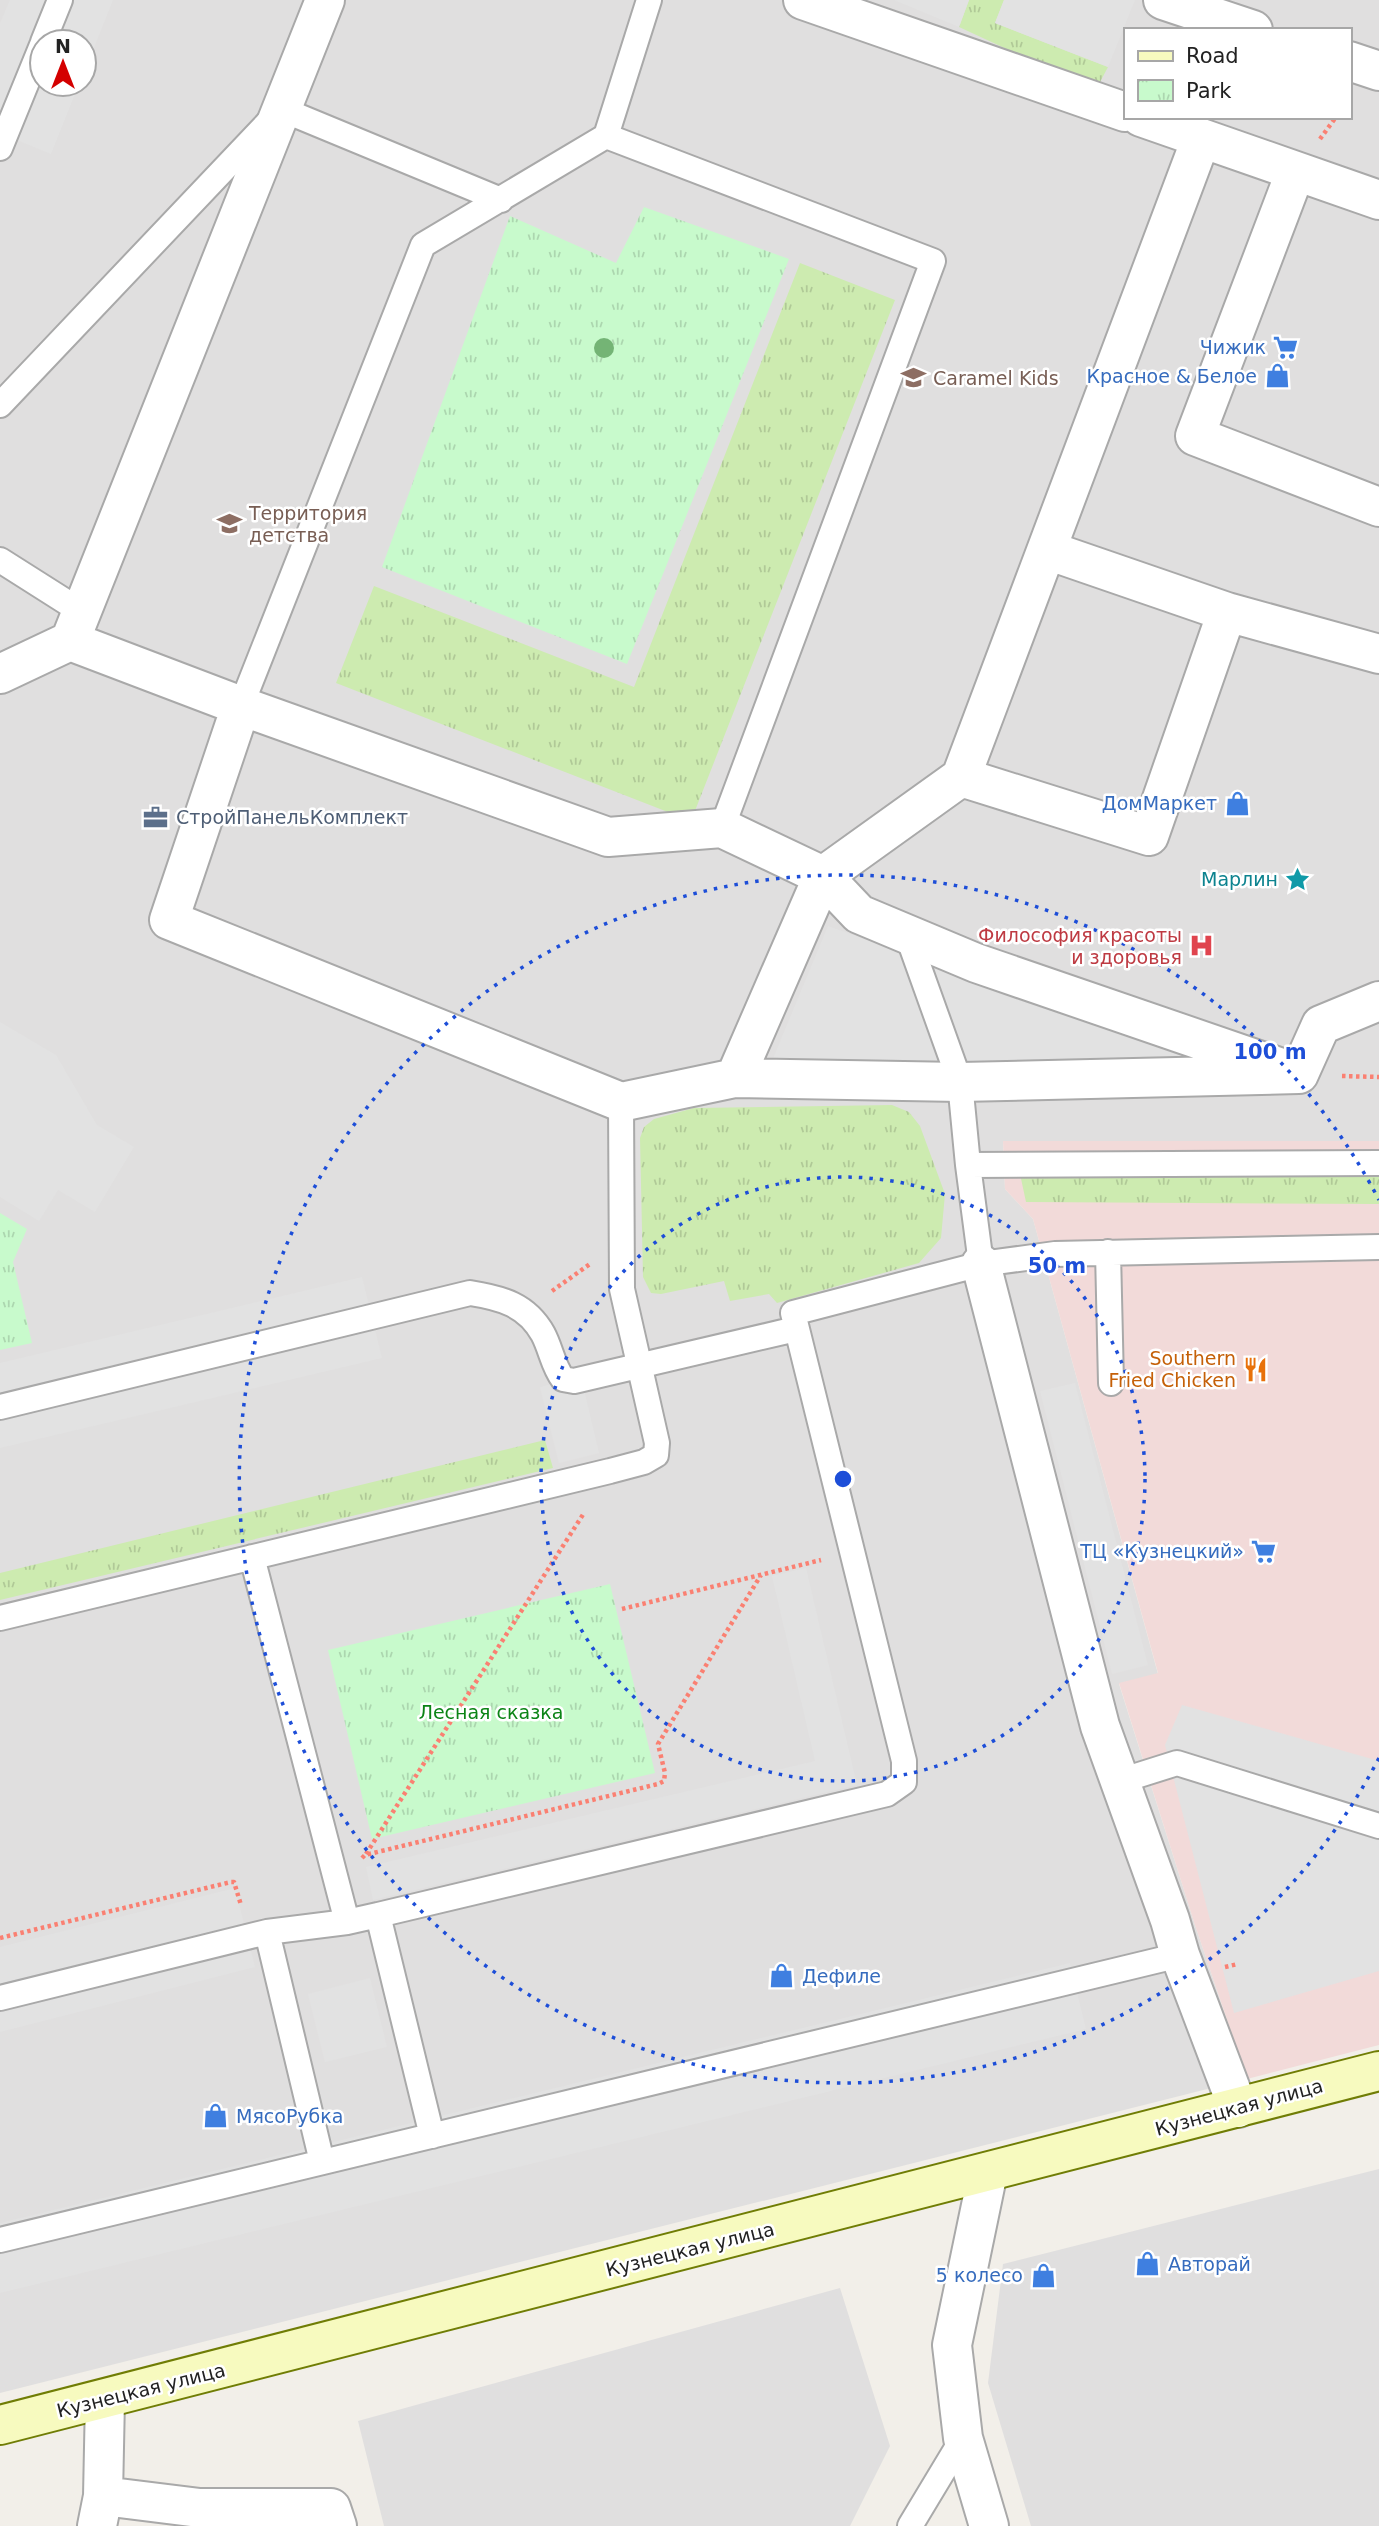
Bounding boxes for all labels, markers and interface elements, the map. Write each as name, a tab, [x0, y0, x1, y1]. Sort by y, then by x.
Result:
north arrow	[28, 28, 98, 98]
legend	[1124, 28, 1351, 119]
text: N	[55, 35, 71, 57]
text: Road	[1186, 44, 1239, 68]
text: Park	[1186, 79, 1232, 103]
supermarket icon: Чижик	[1272, 333, 1300, 361]
place label: Чижик	[1200, 336, 1266, 358]
shop icon: Красное & Белое	[1263, 362, 1291, 390]
school or university icon: Caramel Kids	[899, 364, 927, 392]
place label: Красное & Белое	[1087, 365, 1257, 387]
place label: Caramel Kids	[933, 367, 1059, 389]
place label: Территория детства	[248, 502, 367, 546]
school or university icon: Территория детства	[215, 510, 243, 538]
shop icon: ДомМаркет	[1223, 789, 1251, 817]
place label: ДомМаркет	[1102, 792, 1217, 814]
office icon: СтройПанельКомплект	[142, 803, 170, 831]
place label: СтройПанельКомплект	[176, 806, 408, 828]
place icon: Марлин	[1284, 865, 1312, 893]
place label: Марлин	[1201, 868, 1278, 890]
place label: Философия красоты и здоровья	[978, 924, 1182, 968]
hospital icon: Философия красоты и здоровья	[1188, 932, 1216, 960]
text: 100 m	[1233, 1040, 1307, 1064]
text: 50 m	[1028, 1254, 1086, 1278]
place label: Southern Fried Chicken	[1108, 1347, 1236, 1391]
restaurant icon: Southern Fried Chicken	[1242, 1355, 1270, 1383]
centre of rings	[831, 1467, 855, 1491]
supermarket icon: ТЦ «Кузнецкий»	[1250, 1537, 1278, 1565]
place label: ТЦ «Кузнецкий»	[1079, 1540, 1244, 1562]
park label: Лесная сказка	[419, 1701, 563, 1723]
shop icon: Дефиле	[768, 1962, 796, 1990]
place label: Дефиле	[802, 1965, 881, 1987]
street label: Кузнецкая улица	[1153, 2074, 1325, 2140]
shop icon: МясоРубка	[202, 2102, 230, 2130]
place label: МясоРубка	[236, 2105, 343, 2127]
street label: Кузнецкая улица	[604, 2217, 776, 2281]
shop icon: Авторай	[1134, 2250, 1162, 2278]
place label: Авторай	[1168, 2253, 1251, 2275]
shop icon: 5 колесо	[1029, 2261, 1057, 2289]
place label: 5 колесо	[936, 2264, 1023, 2286]
street label: Кузнецкая улица	[55, 2358, 227, 2422]

